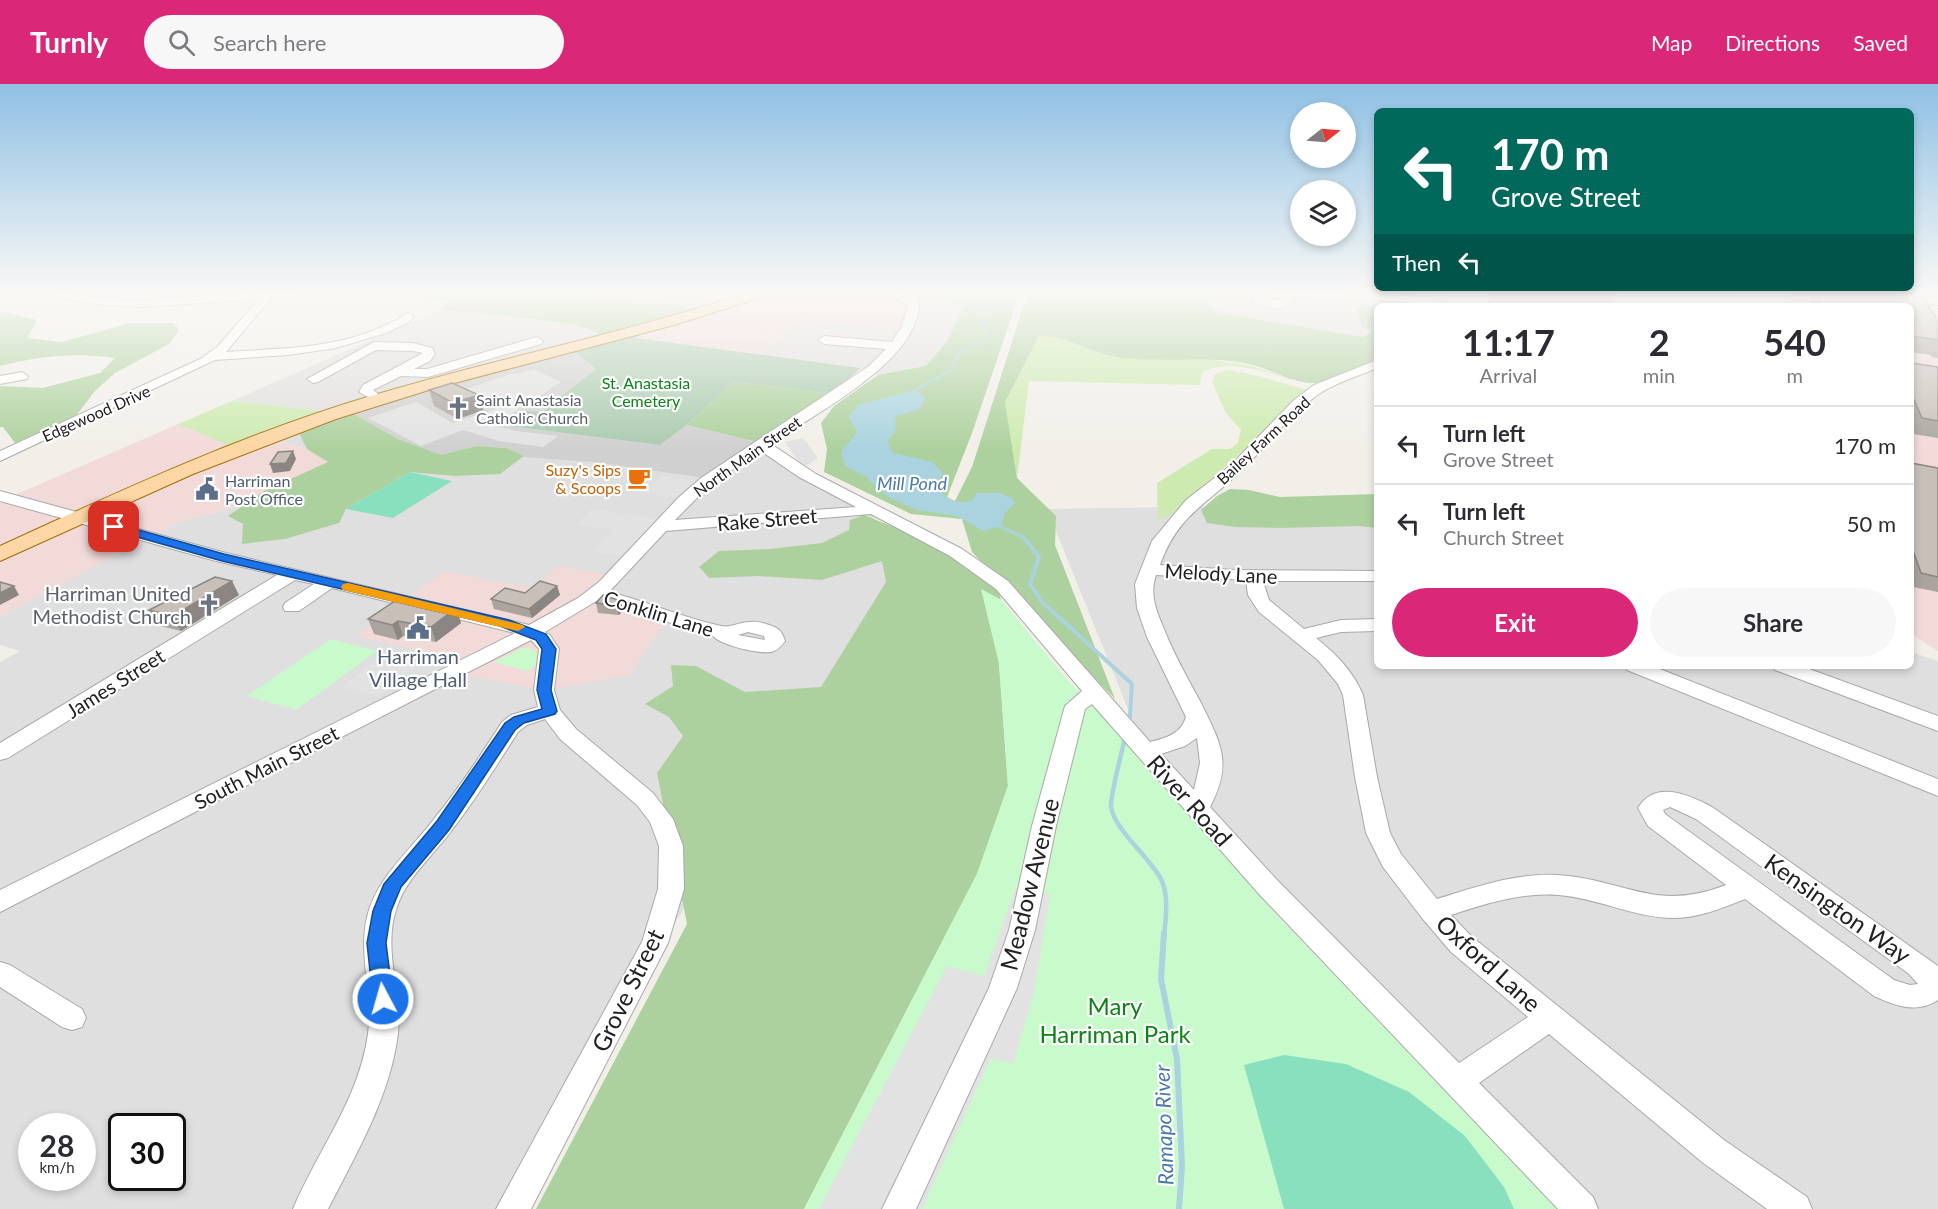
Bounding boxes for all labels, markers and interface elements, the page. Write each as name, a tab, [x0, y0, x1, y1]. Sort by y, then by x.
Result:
search box	[144, 15, 564, 69]
text: Turnly	[30, 25, 108, 59]
icon: search	[165, 26, 198, 59]
text: Search here	[213, 29, 326, 56]
text: Map	[1651, 30, 1692, 55]
text: Directions	[1725, 30, 1820, 55]
text: Saved	[1853, 30, 1908, 55]
north arrow	[1290, 102, 1356, 168]
map controls	[1290, 102, 1356, 246]
text: 170 m	[1491, 129, 1609, 179]
icon: left	[1392, 132, 1470, 210]
button: layers	[1290, 180, 1356, 246]
text: Grove Street	[1491, 180, 1641, 213]
icon: left	[1453, 246, 1486, 279]
text: Then	[1392, 249, 1441, 276]
text: 11:17	[1462, 320, 1555, 364]
text: 2	[1649, 320, 1670, 364]
text: 540	[1763, 320, 1826, 364]
text: Arrival	[1480, 363, 1537, 387]
text: min	[1643, 363, 1675, 387]
text: m	[1786, 363, 1803, 387]
park label: St. Anastasia Cemetery	[602, 373, 690, 410]
street label: Edgewood Drive	[39, 381, 153, 445]
place label: Saint Anastasia Catholic Church	[476, 390, 588, 427]
street label: Bailey Farm Road	[1212, 392, 1314, 488]
church icon: Saint Anastasia Catholic Church	[445, 395, 471, 421]
street label: North Main Street	[689, 412, 805, 500]
text: Turn left	[1443, 420, 1525, 447]
icon: left	[1392, 429, 1425, 462]
text: 170 m	[1834, 432, 1896, 459]
text: Grove Street	[1443, 447, 1554, 471]
place label: Suzy's Sips & Scoops	[546, 460, 621, 497]
cafe icon: Suzy's Sips & Scoops	[626, 465, 652, 491]
place label: Harriman Post Office	[225, 471, 303, 508]
water label: Mill Pond	[877, 472, 947, 494]
public building icon: Harriman Post Office	[194, 476, 220, 502]
text: Turn left	[1443, 498, 1525, 525]
pin	[88, 501, 139, 552]
street label: Rake Street	[716, 503, 818, 535]
icon: left	[1392, 507, 1425, 540]
icon: arrive	[97, 510, 130, 543]
text: 50 m	[1847, 510, 1896, 537]
text: Church Street	[1443, 525, 1564, 549]
street label: Melody Lane	[1164, 558, 1278, 588]
place label: Harriman United Methodist Church	[32, 581, 191, 628]
street label: Conklin Lane	[601, 585, 717, 641]
button: Exit	[1392, 588, 1638, 657]
button: Share	[1650, 588, 1896, 657]
church icon: Harriman United Methodist Church	[196, 592, 222, 618]
public building icon: Harriman Village Hall	[405, 615, 431, 641]
street label: James Street	[61, 643, 169, 723]
place label: Harriman Village Hall	[369, 644, 467, 691]
street label: South Main Street	[190, 720, 342, 814]
street label: River Road	[1141, 748, 1239, 852]
street label: Meadow Avenue	[994, 795, 1064, 973]
street label: Kensington Way	[1759, 847, 1917, 970]
street label: Oxford Lane	[1431, 909, 1547, 1017]
street label: Grove Street	[585, 924, 669, 1056]
position arrow	[351, 967, 415, 1031]
park label: Mary Harriman Park	[1039, 991, 1191, 1048]
water label: Ramapo River	[1148, 1063, 1178, 1186]
speed limit sign: 30	[108, 1113, 186, 1191]
text: 28	[40, 1127, 74, 1163]
text: km/h	[39, 1158, 75, 1176]

